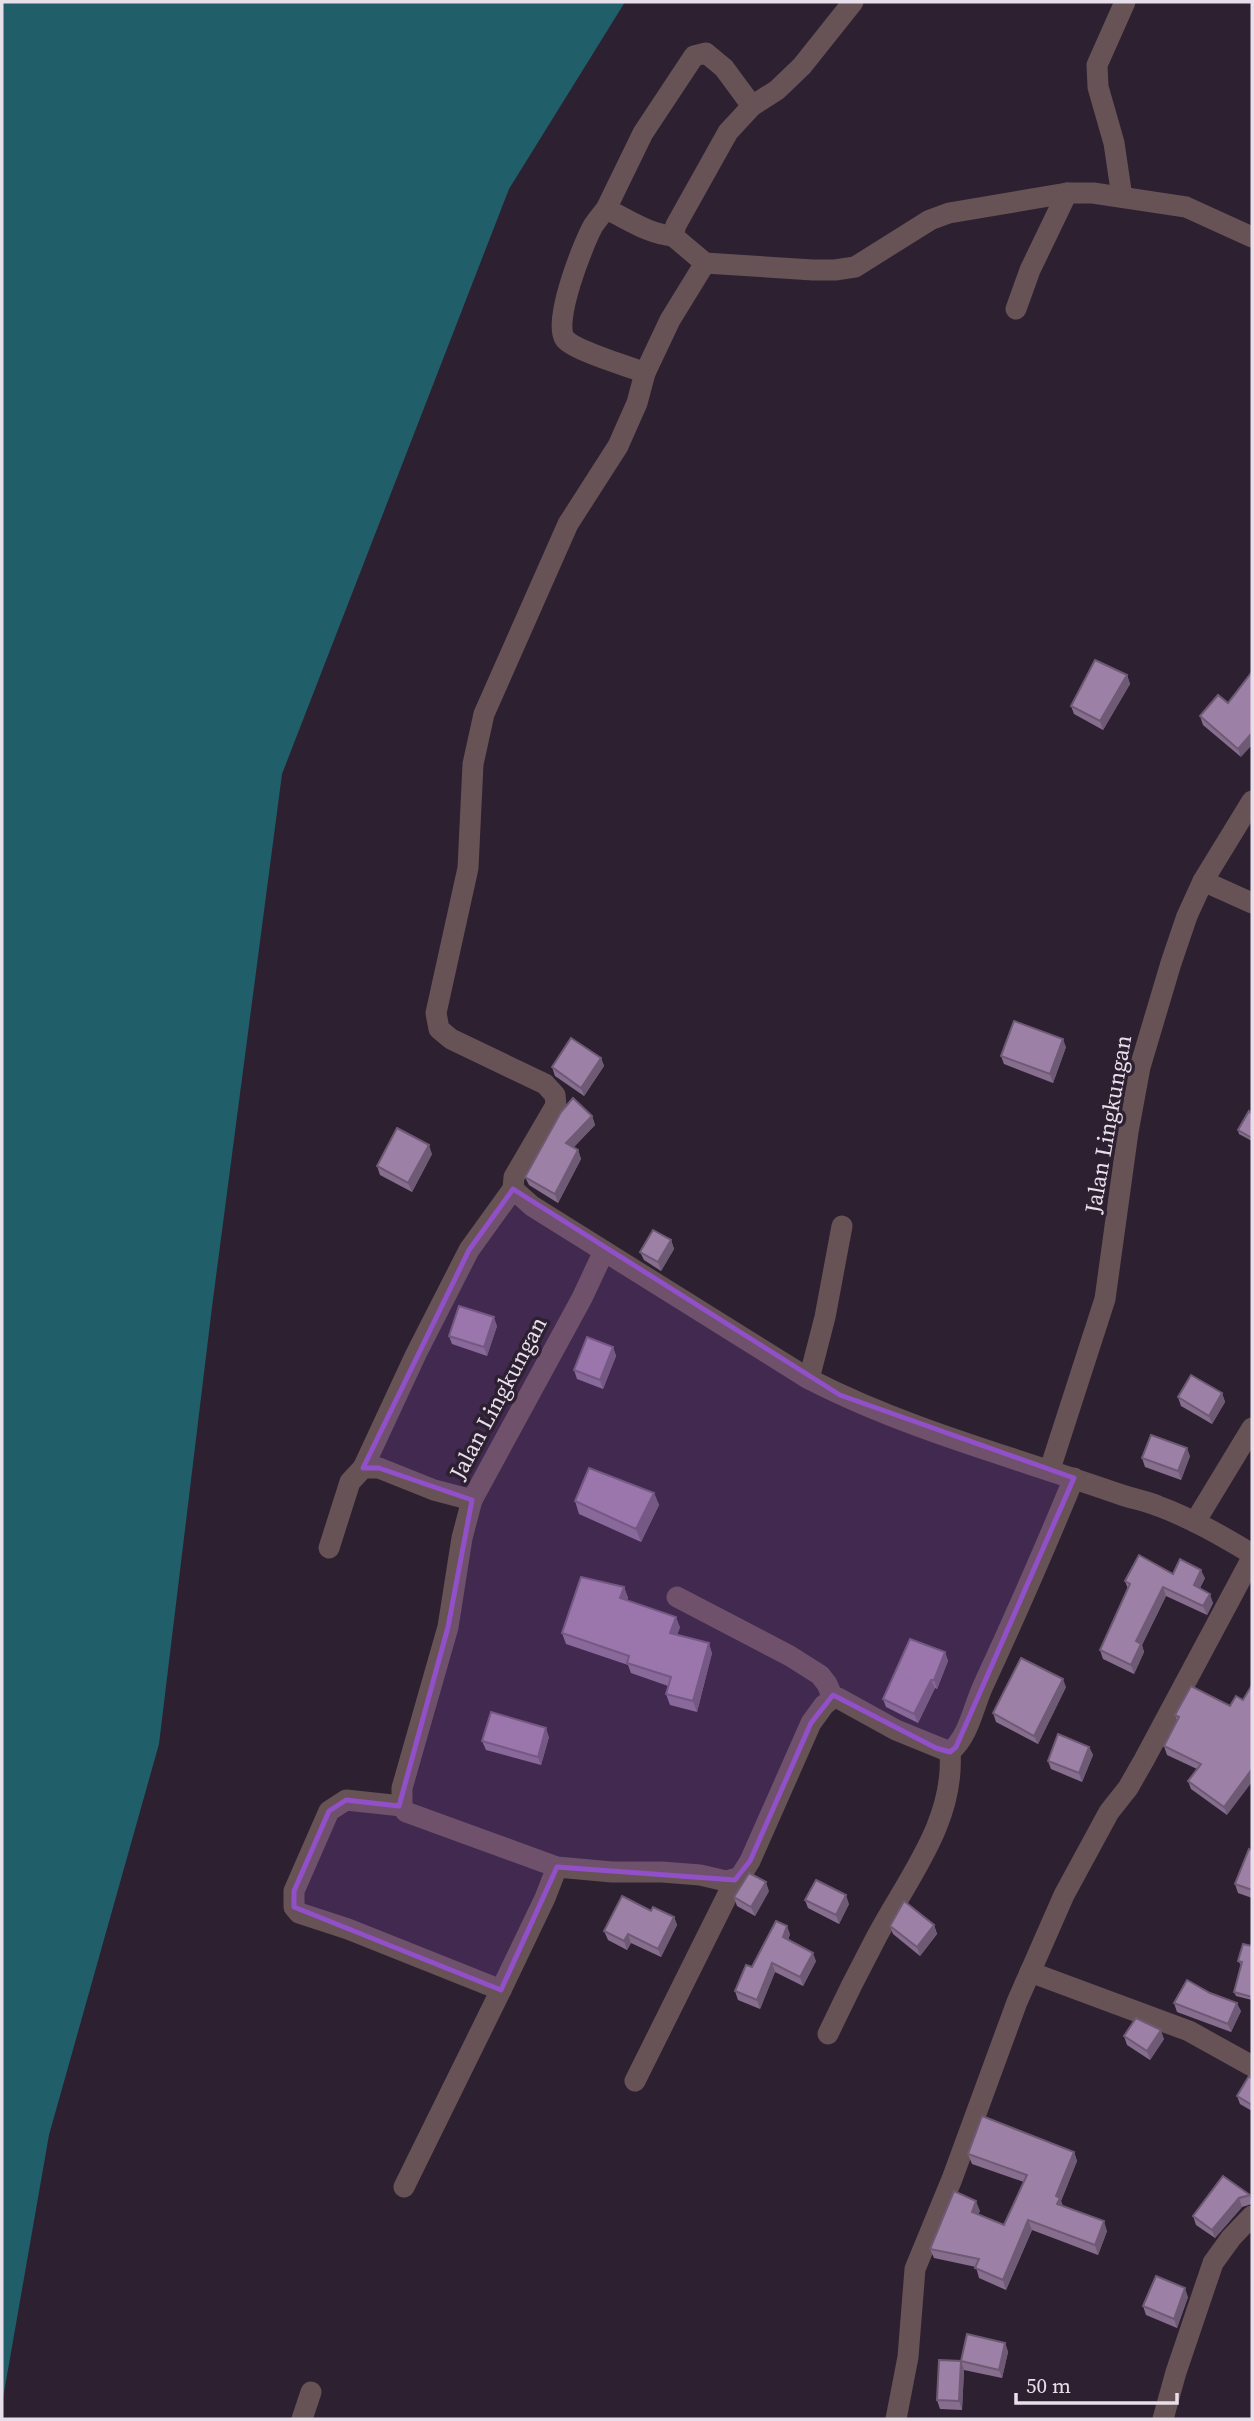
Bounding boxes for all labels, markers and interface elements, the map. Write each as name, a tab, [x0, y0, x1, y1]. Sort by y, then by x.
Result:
street label: Jalan Lingkungan	[1076, 1032, 1139, 1217]
street label: Jalan Lingkungan	[441, 1311, 554, 1486]
scale bar	[1016, 2362, 1177, 2406]
text: 50 m	[1026, 2371, 1071, 2400]

